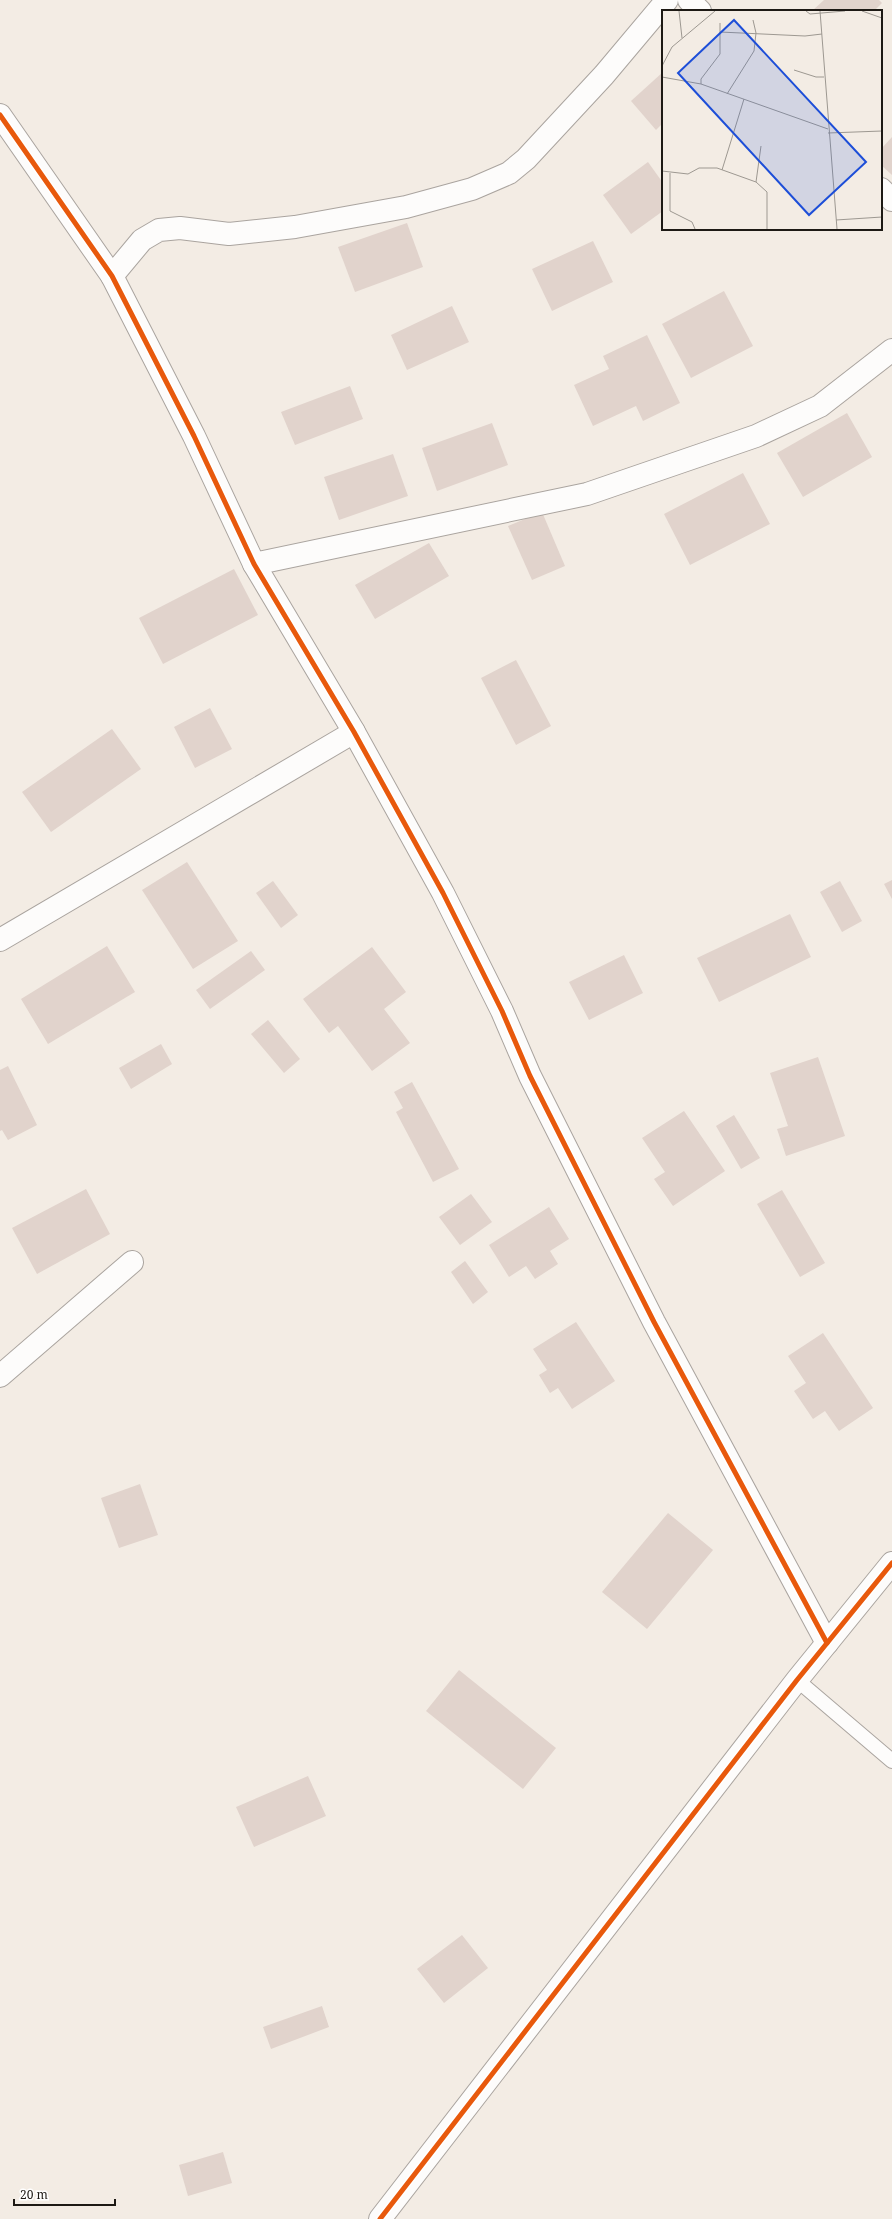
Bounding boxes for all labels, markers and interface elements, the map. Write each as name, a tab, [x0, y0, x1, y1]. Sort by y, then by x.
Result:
inset map	[662, 10, 882, 230]
scale bar	[14, 2181, 115, 2207]
text: 20 m	[20, 2186, 48, 2203]

